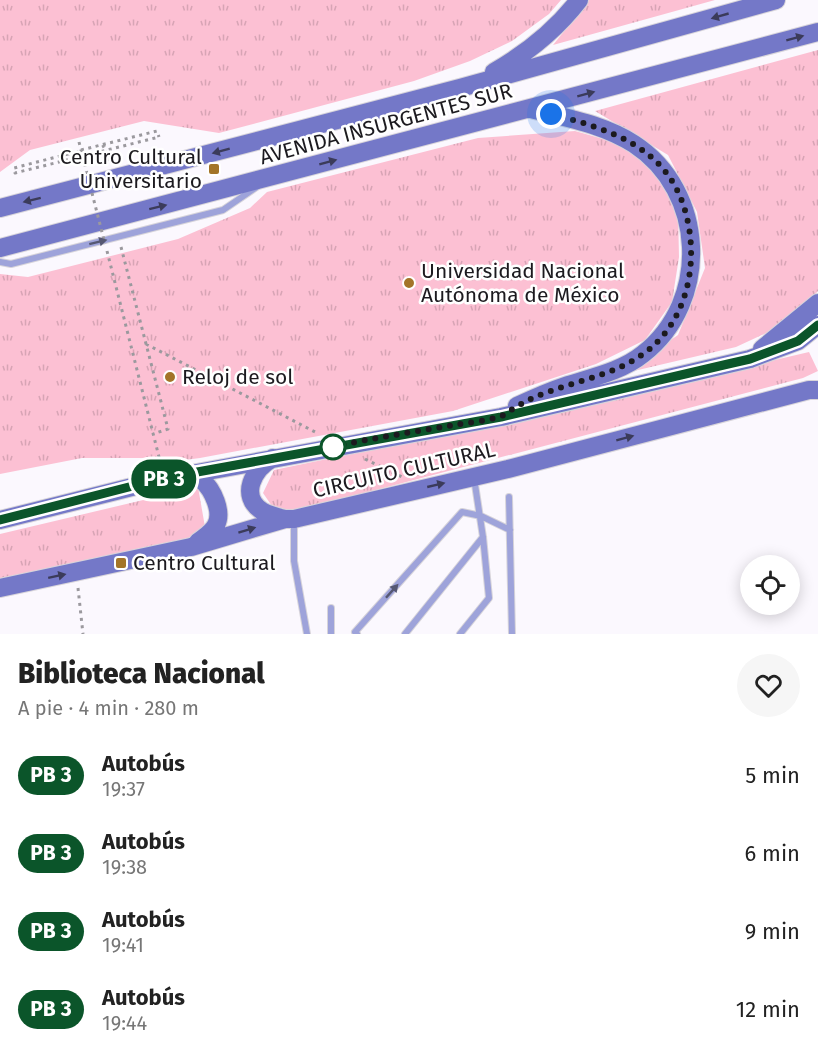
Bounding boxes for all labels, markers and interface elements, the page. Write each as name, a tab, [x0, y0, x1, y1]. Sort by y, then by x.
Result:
one-way arrow	[710, 11, 729, 21]
one-way arrow	[786, 33, 804, 43]
street label: AVENIDA INSURGENTES SUR	[257, 78, 515, 170]
one-way arrow	[577, 89, 595, 98]
your location	[536, 99, 566, 129]
place label: Centro Cultural Universitario	[60, 144, 202, 194]
one-way arrow	[211, 146, 230, 156]
one-way arrow	[319, 157, 337, 167]
marker: Centro Cultural Universitario	[207, 162, 221, 176]
one-way arrow	[23, 195, 41, 205]
one-way arrow	[149, 201, 167, 211]
one-way arrow	[88, 236, 107, 246]
place label: Universidad Nacional Autónoma de México	[421, 258, 624, 308]
marker: Universidad Nacional Autónoma de México	[402, 276, 416, 290]
place label: Reloj de sol	[182, 364, 293, 390]
marker: Reloj de sol	[163, 370, 177, 384]
one-way arrow	[616, 433, 634, 443]
unlabelled marker	[320, 434, 346, 460]
street label: CIRCUITO CULTURAL	[310, 436, 498, 504]
line badge: PB 3	[122, 460, 206, 498]
text: PB 3	[143, 466, 185, 492]
one-way arrow	[427, 479, 445, 489]
one-way arrow	[238, 525, 256, 534]
place label: Centro Cultural	[133, 550, 275, 576]
map controls	[740, 555, 800, 615]
button: locate	[740, 555, 800, 615]
marker: Centro Cultural	[114, 556, 128, 570]
one-way arrow	[48, 571, 67, 580]
one-way arrow	[385, 583, 399, 598]
button: heart	[737, 654, 800, 717]
text: Biblioteca Nacional	[18, 657, 265, 690]
text: A pie · 4 min · 280 m	[18, 696, 199, 720]
text: Autobús	[102, 750, 185, 777]
text: PB 3	[30, 762, 72, 788]
text: 5 min	[745, 762, 800, 789]
text: 19:37	[102, 777, 145, 801]
text: Autobús	[102, 828, 185, 855]
text: PB 3	[30, 840, 72, 866]
text: 6 min	[744, 840, 800, 867]
text: 19:38	[102, 855, 147, 879]
text: Autobús	[102, 906, 185, 933]
text: PB 3	[30, 918, 72, 944]
text: 9 min	[745, 918, 800, 945]
text: 19:41	[102, 933, 144, 957]
text: Autobús	[102, 984, 185, 1011]
text: PB 3	[30, 996, 72, 1022]
text: 12 min	[736, 996, 800, 1023]
text: 19:44	[102, 1011, 147, 1035]

